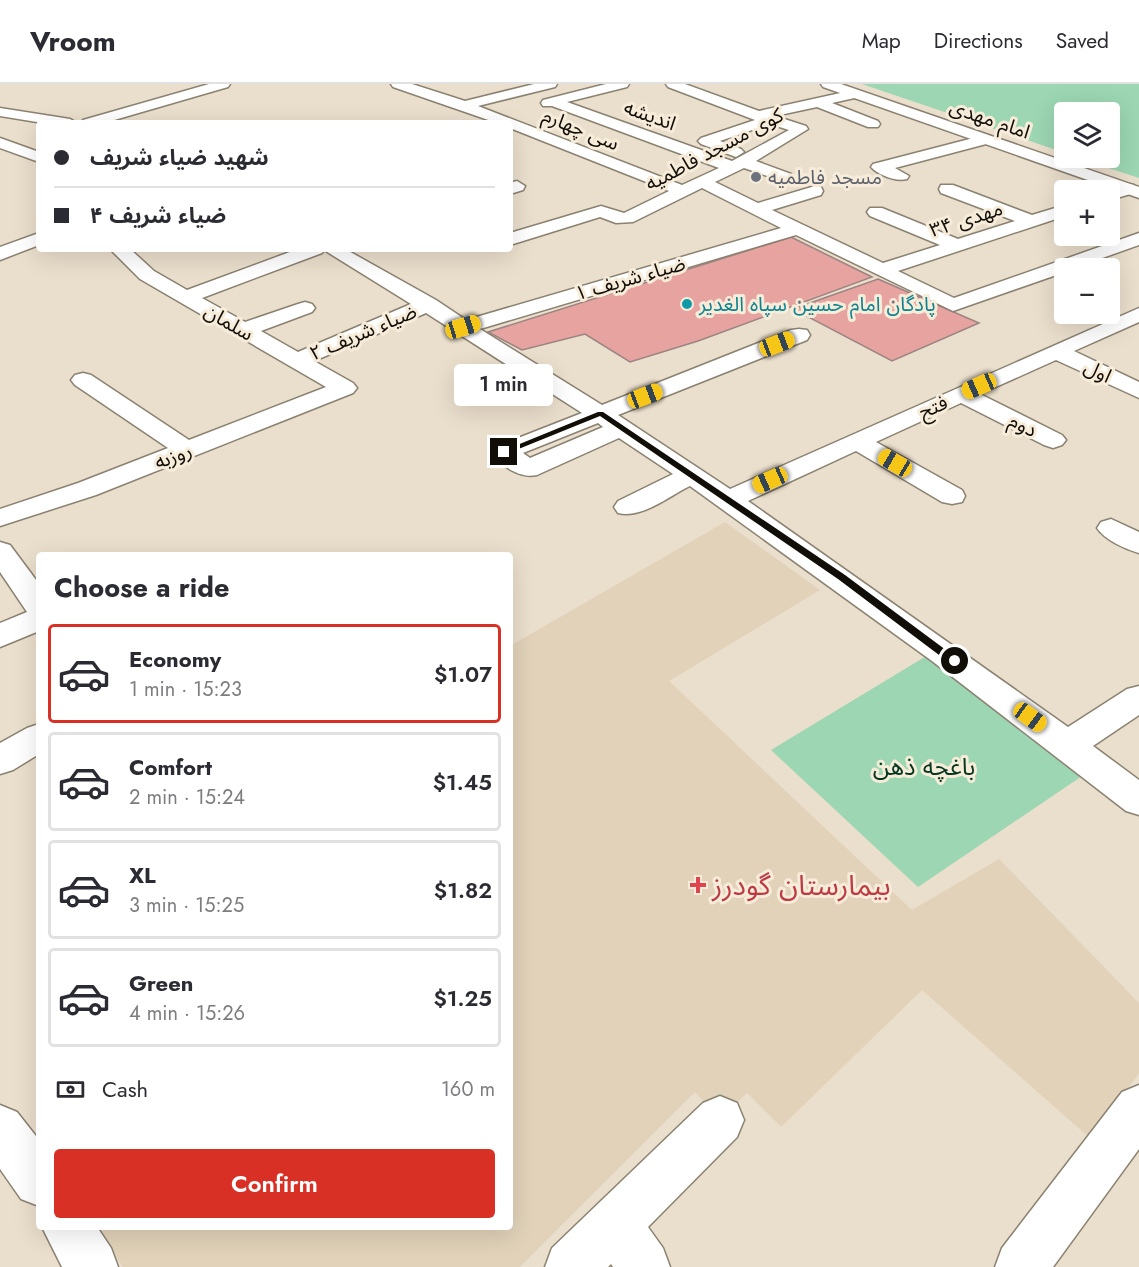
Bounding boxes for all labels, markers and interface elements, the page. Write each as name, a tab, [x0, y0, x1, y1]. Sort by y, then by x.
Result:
text: Vroom	[30, 21, 116, 62]
text: Map	[862, 26, 901, 56]
text: Directions	[934, 26, 1023, 56]
text: Saved	[1056, 26, 1109, 56]
street label: امام مهدی	[946, 92, 1034, 147]
street label: اندیشه	[620, 93, 680, 138]
street label: کوی مسجد فاطمیه	[640, 100, 789, 198]
street label: سی چهارم	[538, 101, 624, 158]
map controls	[1054, 102, 1120, 324]
button: layers	[1054, 102, 1120, 168]
text: شهید ضیاء شریف	[90, 141, 269, 173]
place label: مسجد فاطمیه	[768, 163, 882, 192]
marker: مسجد فاطمیه	[749, 170, 763, 184]
button: +	[1054, 180, 1120, 246]
street label: مهدی ۳۴	[926, 194, 1006, 245]
text: ضیاء شریف ۴	[90, 199, 226, 231]
street label: ضیاء شریف ۱	[571, 249, 689, 308]
button: −	[1054, 258, 1120, 324]
place label: پادگان امام حسین سپاه الغدیر	[698, 290, 936, 319]
street label: سلمان	[199, 297, 259, 348]
street label: ضیاء شریف ۲	[305, 297, 421, 368]
marker: پادگان امام حسین سپاه الغدیر	[680, 297, 694, 311]
car	[443, 313, 483, 341]
car	[757, 329, 797, 359]
street label: اول	[1079, 352, 1117, 391]
callout: 1 min	[454, 365, 554, 407]
text: 1 min	[479, 370, 528, 399]
car	[959, 370, 999, 402]
car	[625, 381, 665, 411]
street label: فتح	[914, 388, 953, 427]
street label: دوم	[1004, 406, 1042, 445]
street label: روزبه	[150, 436, 196, 477]
route end	[490, 438, 517, 465]
car	[875, 446, 915, 480]
car	[750, 464, 790, 496]
text: Choose a ride	[54, 568, 229, 607]
text: Economy	[129, 643, 221, 675]
icon: car	[57, 647, 111, 701]
route start	[941, 647, 968, 674]
text: $1.07	[434, 658, 492, 690]
text: 1 min · 15:23	[129, 675, 242, 704]
car	[1010, 699, 1050, 735]
park label: باغچه ذهن	[873, 749, 975, 784]
text: Comfort	[129, 751, 212, 783]
icon: car	[57, 755, 111, 809]
text: $1.45	[433, 766, 492, 798]
text: 2 min · 15:24	[129, 783, 245, 812]
text: XL	[129, 859, 156, 891]
icon: car	[57, 863, 111, 917]
place label: بیمارستان گودرز	[711, 865, 891, 906]
text: $1.82	[434, 874, 492, 906]
marker: بیمارستان گودرز	[689, 876, 707, 894]
text: 3 min · 15:25	[129, 891, 244, 920]
text: Green	[129, 967, 193, 999]
icon: car	[57, 971, 111, 1025]
text: $1.25	[433, 982, 492, 1014]
text: 4 min · 15:26	[129, 999, 245, 1028]
icon: cash	[54, 1073, 87, 1106]
text: Cash	[102, 1073, 148, 1105]
text: 160 m	[441, 1075, 495, 1104]
button: Confirm	[54, 1149, 495, 1218]

